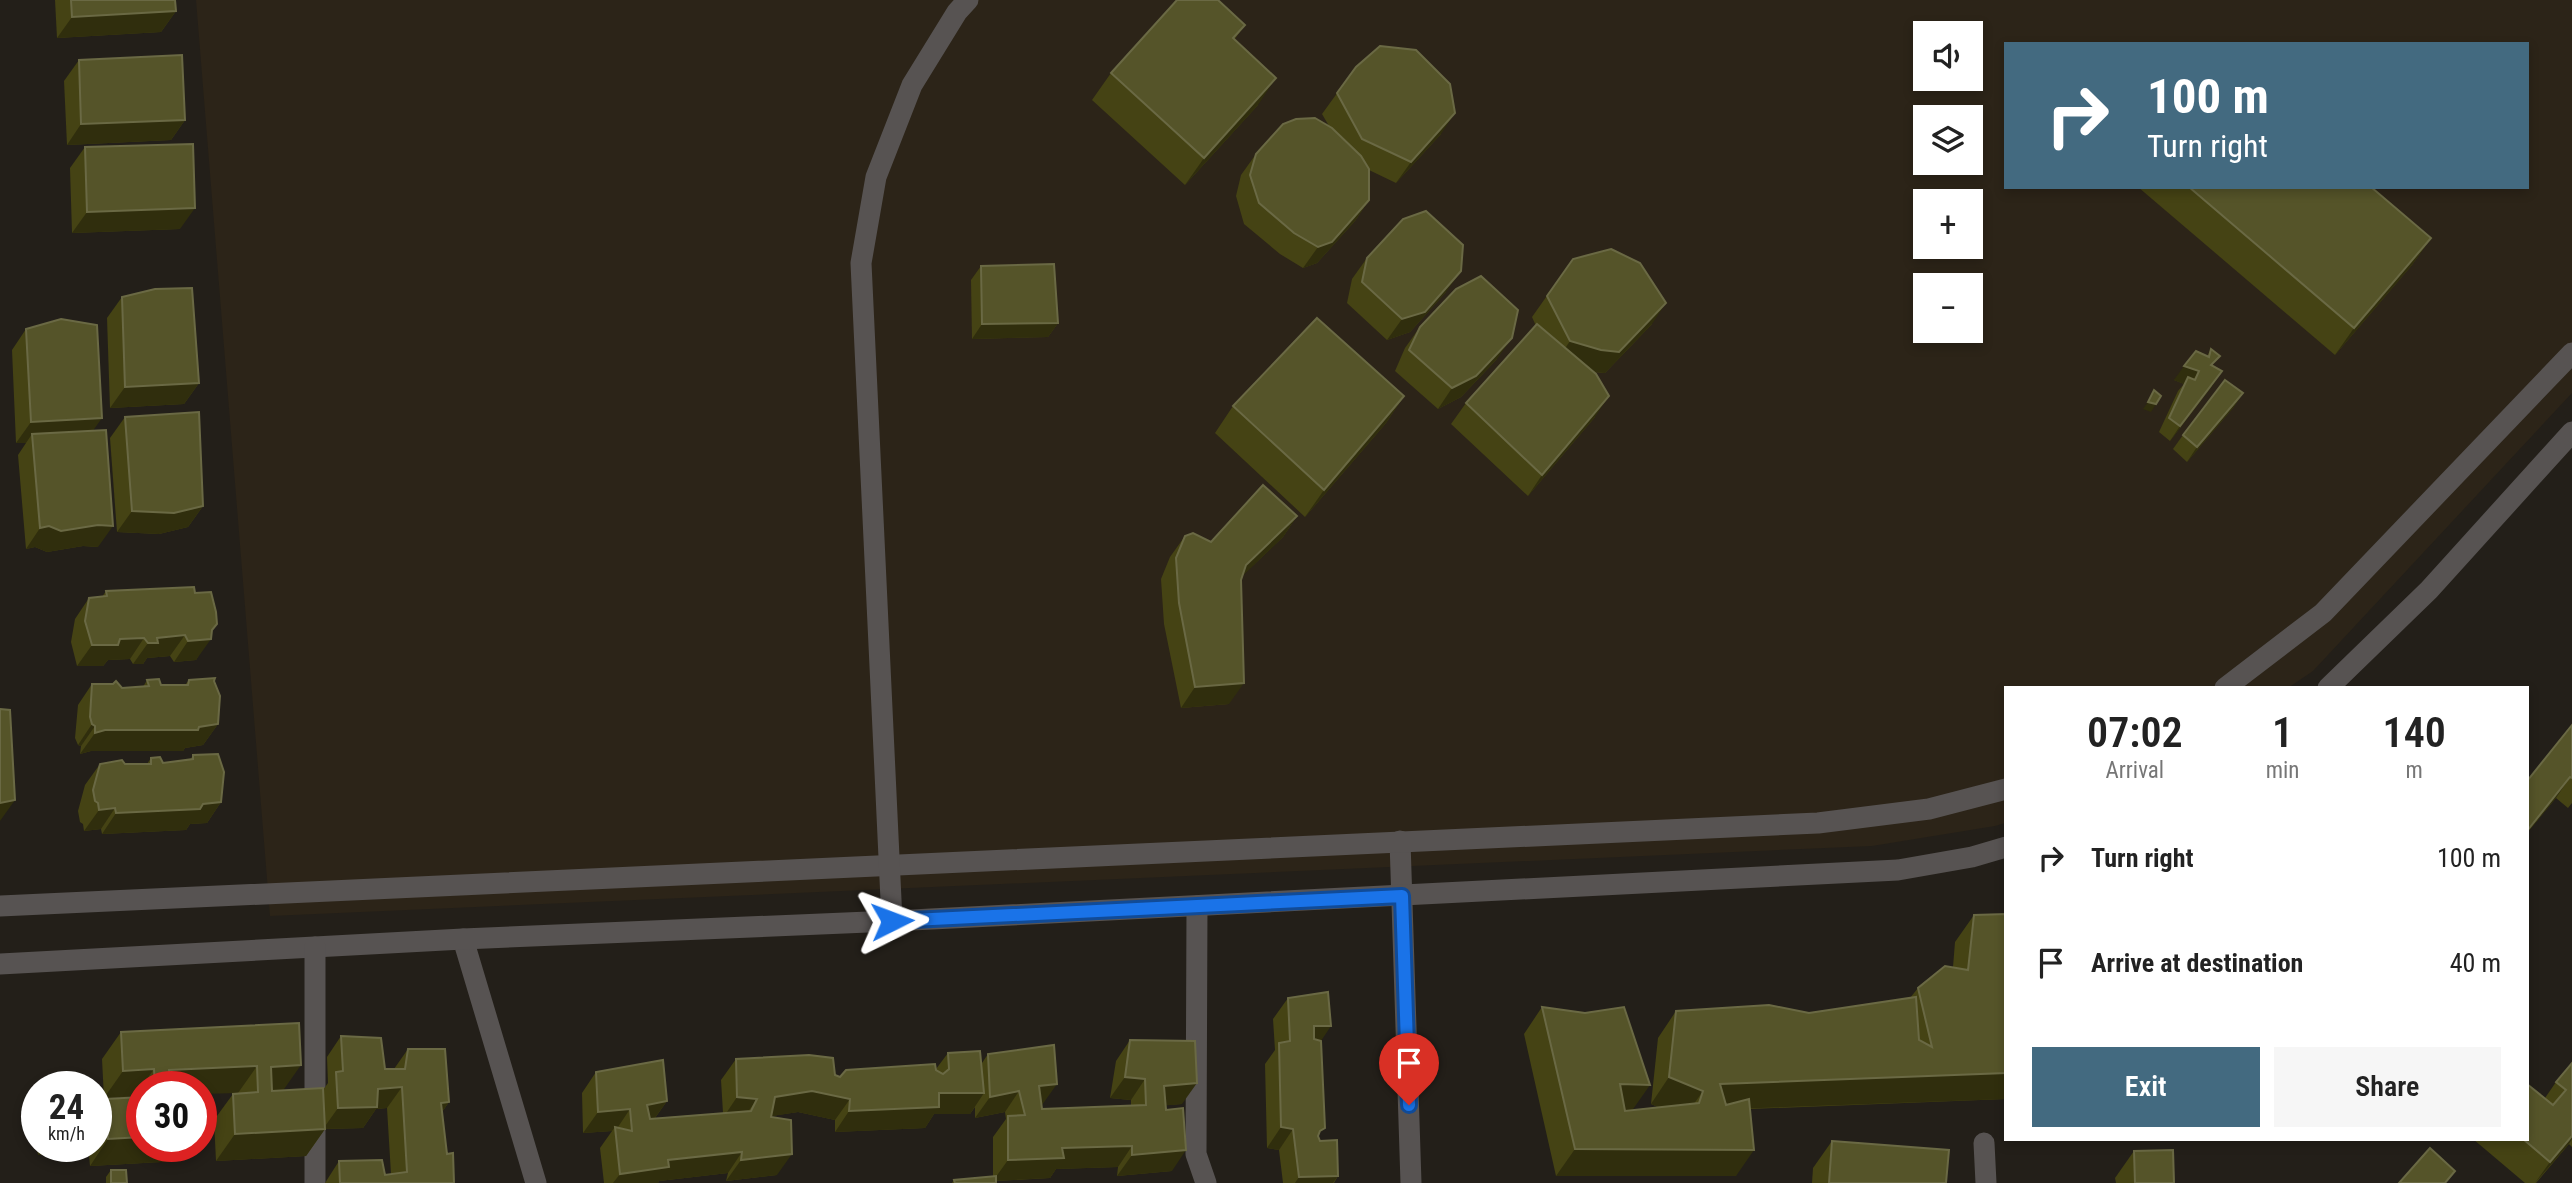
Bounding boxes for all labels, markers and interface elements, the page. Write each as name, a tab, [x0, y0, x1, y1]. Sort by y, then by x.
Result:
map controls	[1913, 21, 1983, 343]
button: sound	[1913, 21, 1983, 91]
text: 100 m	[2147, 68, 2269, 125]
icon: right	[2032, 70, 2123, 161]
button: layers	[1913, 105, 1983, 175]
text: Turn right	[2147, 127, 2268, 165]
button: +	[1913, 189, 1983, 259]
button: −	[1913, 273, 1983, 343]
text: 07:02	[2087, 708, 2183, 757]
text: 1	[2272, 708, 2293, 757]
text: 140	[2383, 708, 2446, 757]
text: Arrival	[2106, 757, 2164, 784]
text: min	[2266, 757, 2299, 784]
text: m	[2406, 757, 2423, 784]
icon: right	[2032, 839, 2070, 877]
text: Turn right	[2091, 843, 2193, 873]
text: 100 m	[2437, 843, 2501, 873]
position arrow	[855, 884, 929, 958]
icon: arrive	[2032, 944, 2070, 982]
text: Arrive at destination	[2091, 948, 2303, 978]
text: 40 m	[2450, 948, 2501, 978]
pin	[1379, 1033, 1439, 1105]
icon: arrive	[1390, 1044, 1428, 1082]
button: Exit	[2032, 1047, 2260, 1127]
button: Share	[2274, 1047, 2501, 1127]
speed limit sign: 30	[126, 1071, 217, 1162]
text: 24	[49, 1087, 84, 1128]
text: km/h	[48, 1123, 85, 1144]

